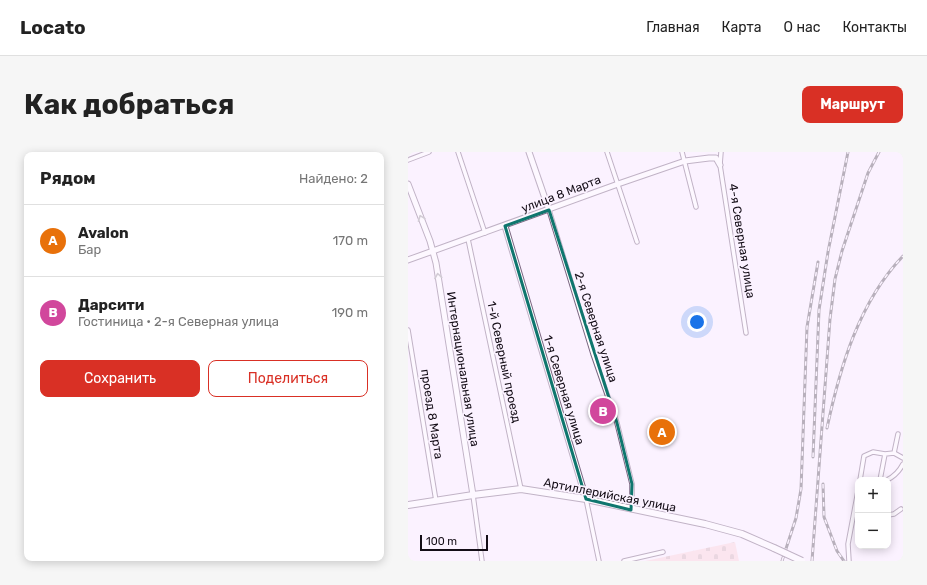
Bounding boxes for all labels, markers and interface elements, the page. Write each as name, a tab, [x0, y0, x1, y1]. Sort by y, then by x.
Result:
text: Locato	[20, 16, 86, 39]
text: Главная	[646, 19, 700, 36]
text: Карта	[722, 19, 762, 36]
text: О нас	[784, 19, 820, 36]
text: Контакты	[842, 19, 907, 36]
button: Маршрут	[802, 86, 903, 123]
text: Как добраться	[24, 88, 234, 121]
text: Рядом	[40, 168, 96, 188]
text: Найдено: 2	[299, 171, 368, 186]
street label: улица 8 Марта	[519, 172, 603, 216]
street label: 4-я Северная улица	[726, 183, 758, 299]
one-way arrow	[418, 214, 426, 221]
text: Avalon	[78, 224, 129, 242]
text: A	[48, 233, 58, 248]
text: 170 m	[333, 233, 368, 248]
text: Бар	[78, 242, 101, 257]
street label: 2-я Северная улица	[572, 270, 620, 384]
one-way arrow	[435, 273, 443, 279]
street label: Интернациональная улица	[444, 291, 482, 447]
text: Дарсити	[78, 296, 144, 314]
street label: 1-й Северный проезд	[484, 300, 524, 424]
text: B	[48, 305, 58, 320]
text: 190 m	[332, 305, 368, 320]
your location	[687, 312, 707, 332]
text: Гостиница · 2-я Северная улица	[78, 314, 279, 329]
street label: 1-я Северная улица	[541, 334, 587, 446]
button: Сохранить	[40, 360, 200, 397]
button: Поделиться	[208, 360, 368, 397]
street label: проезд 8 Марта	[418, 368, 446, 460]
pin: B	[590, 396, 616, 426]
pin: A	[649, 417, 675, 447]
street label: Артиллерийская улица	[543, 475, 677, 515]
map controls	[855, 477, 891, 549]
button: +	[855, 477, 891, 513]
button: −	[855, 513, 891, 549]
scale bar	[420, 533, 488, 552]
text: 100 m	[426, 535, 457, 548]

